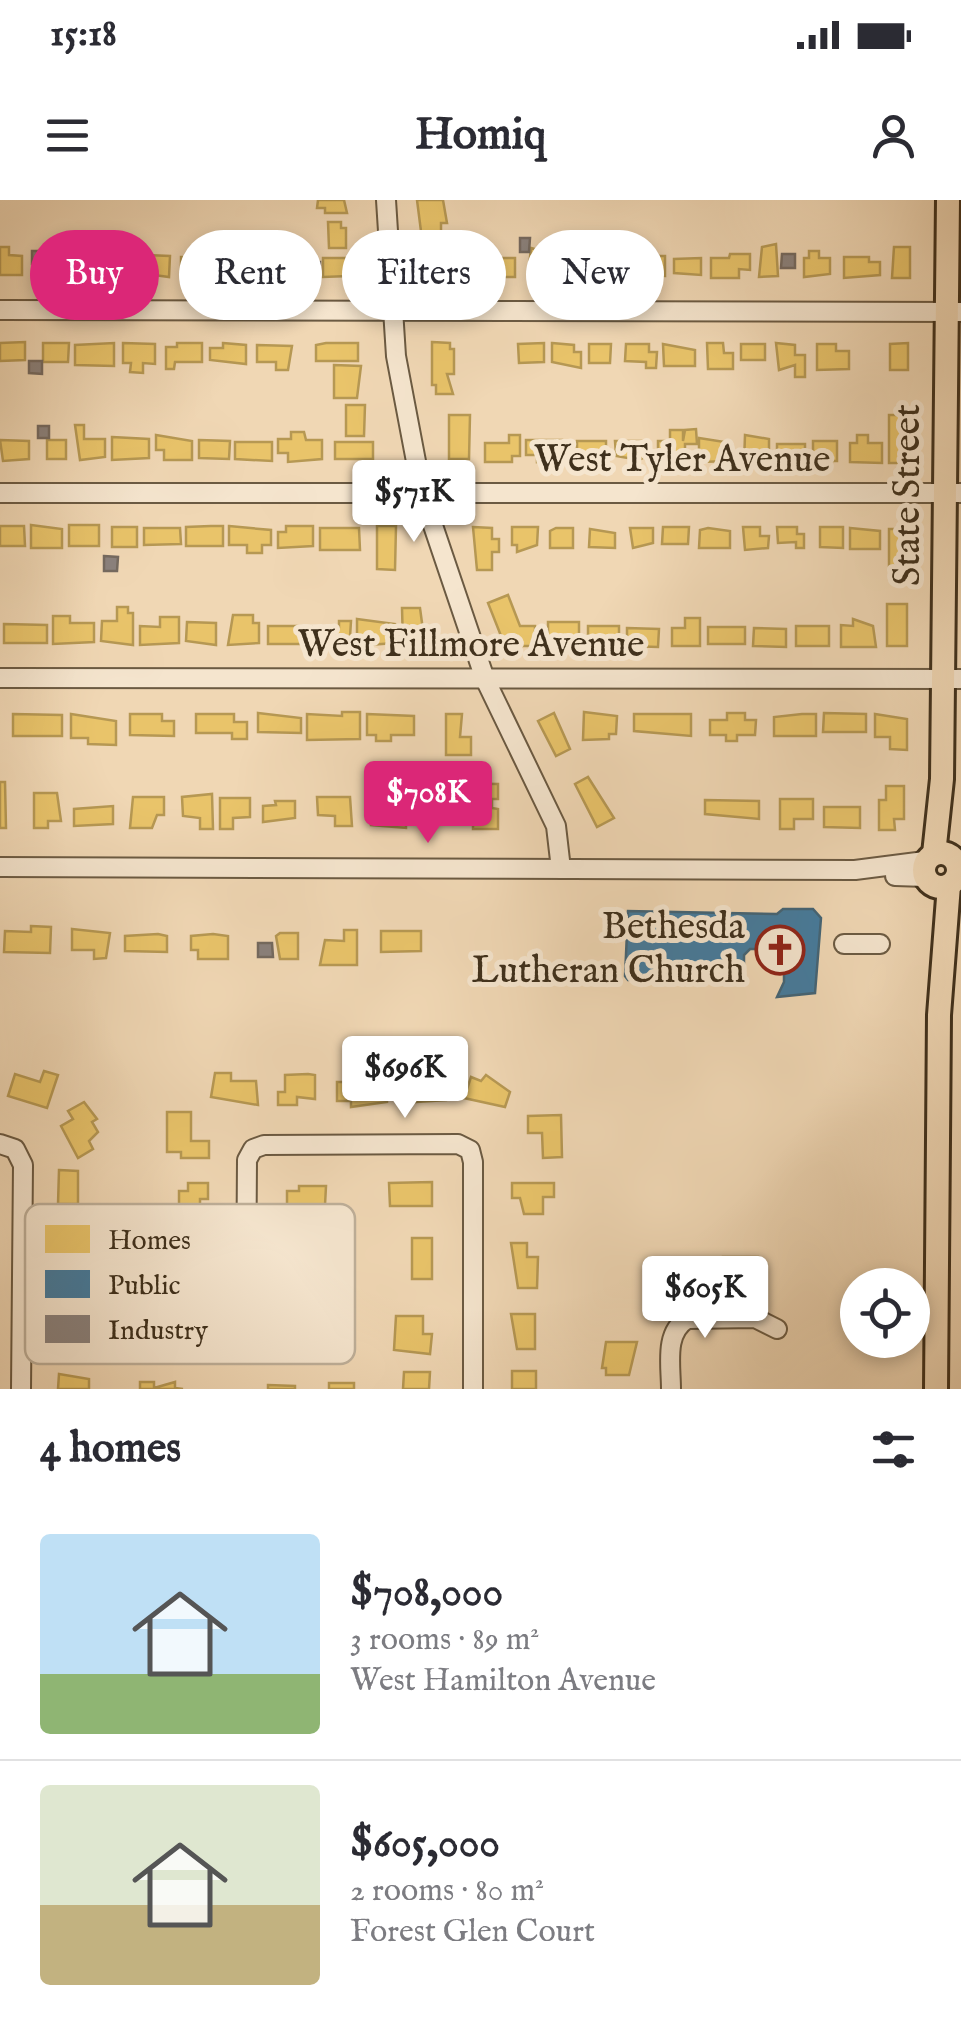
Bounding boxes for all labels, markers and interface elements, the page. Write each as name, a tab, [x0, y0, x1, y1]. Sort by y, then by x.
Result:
text: 15:18	[50, 11, 117, 59]
text: Homiq	[415, 107, 546, 164]
icon: menu	[40, 108, 95, 163]
icon: person	[866, 108, 921, 163]
chip: Buy	[30, 230, 159, 320]
chip: Rent	[179, 230, 322, 320]
chip: Filters	[342, 230, 506, 320]
chip: New	[526, 230, 664, 320]
street label: State Street	[885, 404, 933, 586]
street label: West Tyler Avenue	[534, 437, 830, 485]
pin: $571K	[344, 460, 484, 545]
text: $571K	[374, 472, 454, 513]
street label: West Fillmore Avenue	[298, 622, 644, 670]
pin: $708K	[358, 761, 498, 846]
text: $708K	[386, 773, 470, 814]
place label: Bethesda Lutheran Church	[471, 904, 746, 996]
church icon: Bethesda Lutheran Church	[754, 924, 806, 976]
pin: $696K	[335, 1036, 475, 1121]
text: $696K	[364, 1048, 446, 1089]
legend	[25, 1204, 355, 1364]
text: Homes	[108, 1224, 191, 1259]
pin: $605K	[635, 1256, 775, 1341]
text: $605K	[664, 1268, 746, 1309]
map controls	[840, 1268, 930, 1358]
button: locate	[840, 1268, 930, 1358]
text: Public	[108, 1269, 181, 1304]
text: Industry	[108, 1314, 208, 1349]
icon: filters	[866, 1422, 921, 1477]
text: 4 homes	[40, 1423, 181, 1476]
text: $708,000	[350, 1567, 503, 1620]
icon: home	[120, 1574, 240, 1694]
text: 3 rooms · 89 m²	[350, 1620, 539, 1661]
text: West Hamilton Avenue	[350, 1661, 656, 1702]
text: $605,000	[350, 1818, 500, 1871]
icon: home	[120, 1825, 240, 1945]
text: 2 rooms · 80 m²	[350, 1871, 544, 1912]
text: Forest Glen Court	[350, 1912, 595, 1953]

